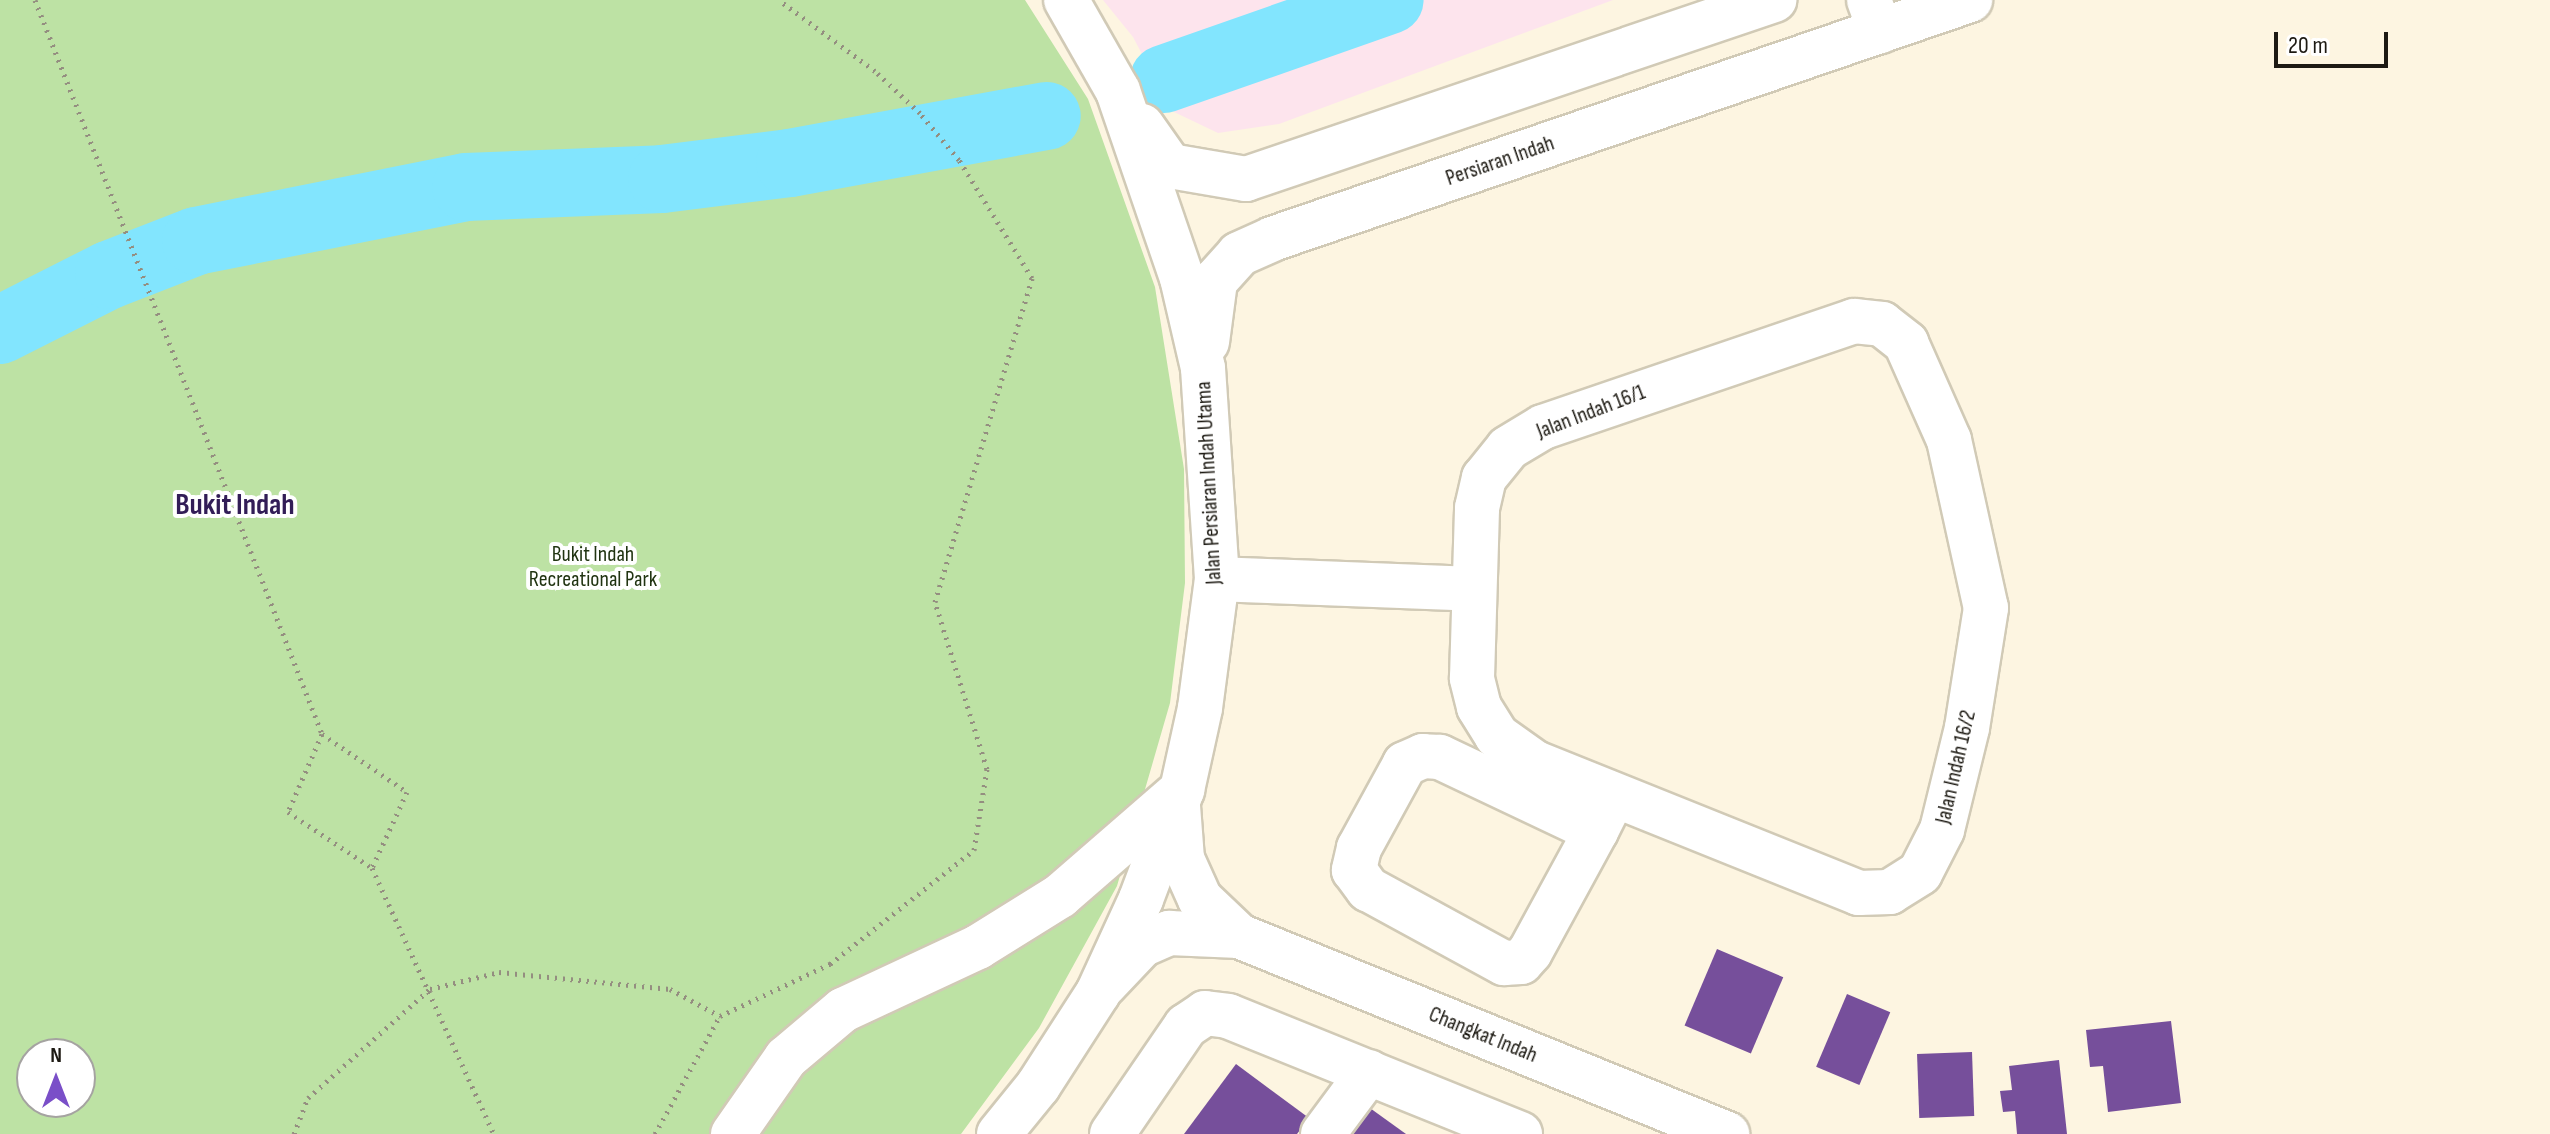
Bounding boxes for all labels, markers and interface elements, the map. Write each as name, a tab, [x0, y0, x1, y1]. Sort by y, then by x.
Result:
scale bar	[2278, 16, 2392, 66]
text: 20 m	[2288, 31, 2328, 60]
street label: Persiaran Indah	[1442, 130, 1558, 192]
street label: Jalan Indah 16/1	[1533, 379, 1649, 445]
street label: Jalan Persiaran Indah Utama	[1190, 381, 1228, 585]
district label: Bukit Indah	[175, 487, 295, 523]
park label: Bukit Indah Recreational Park	[529, 541, 657, 592]
street label: Jalan Indah 16/2	[1930, 708, 1982, 826]
street label: Changkat Indah	[1425, 1001, 1541, 1069]
north arrow	[16, 1038, 96, 1118]
text: N	[50, 1042, 62, 1069]

